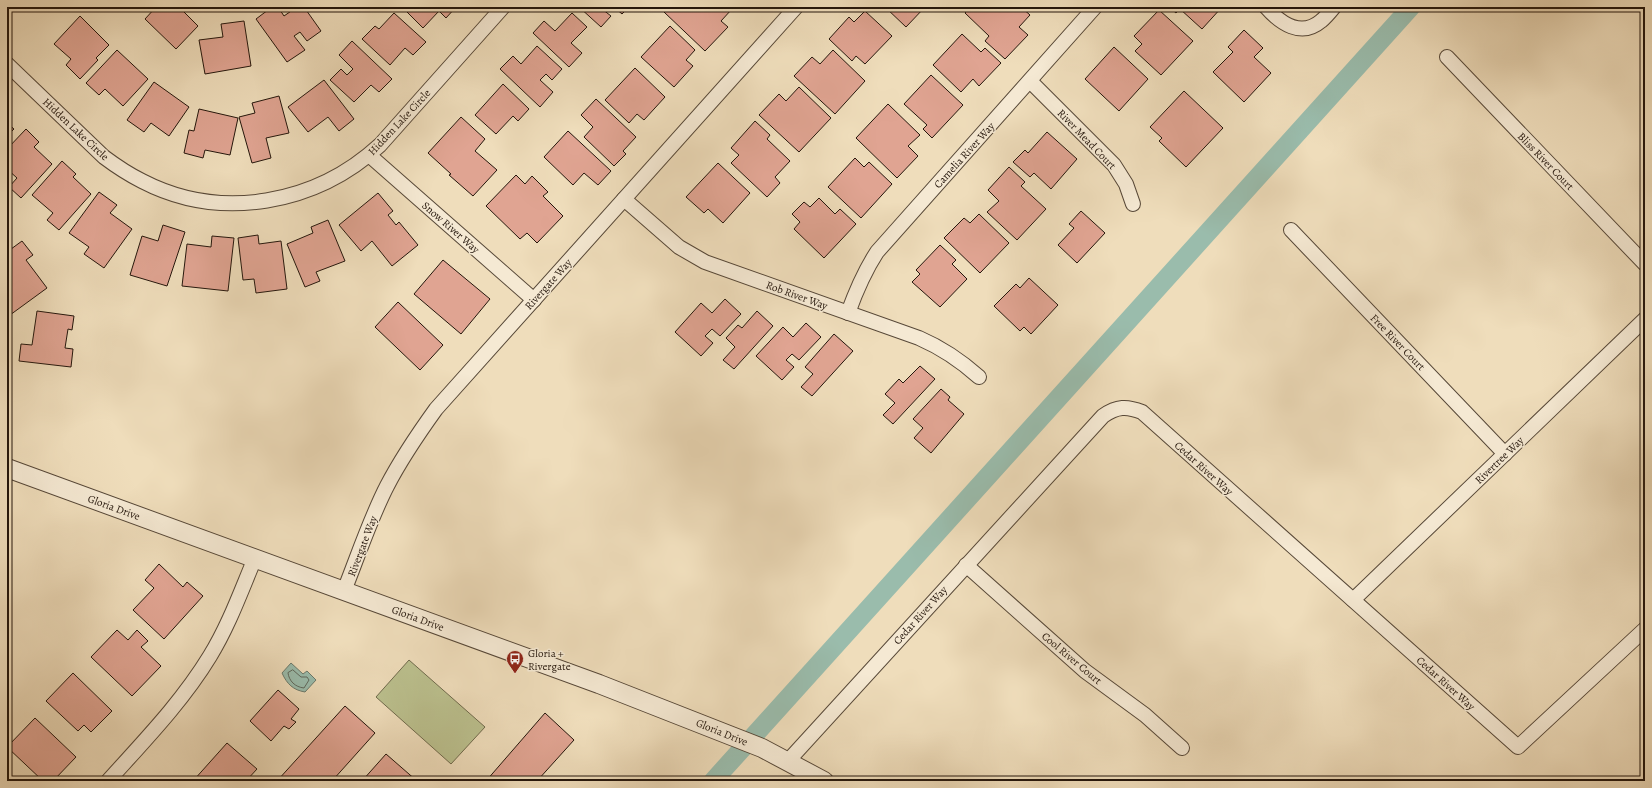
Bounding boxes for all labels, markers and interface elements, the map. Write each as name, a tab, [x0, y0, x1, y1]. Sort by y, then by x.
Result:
street label: Hidden Lake Circle	[365, 86, 434, 159]
street label: Hidden Lake Circle	[39, 95, 112, 164]
street label: River Mead Court	[1054, 106, 1120, 173]
street label: Camelia River Way	[931, 119, 998, 192]
street label: Bliss River Court	[1514, 129, 1577, 194]
street label: Snow River Way	[419, 198, 483, 257]
street label: Rivergate Way	[521, 255, 575, 313]
street label: Rob River Way	[764, 277, 830, 314]
street label: Free River Court	[1367, 311, 1429, 374]
street label: Rivertree Way	[1472, 433, 1527, 487]
street label: Cedar River Way	[1171, 438, 1236, 499]
street label: Gloria Drive	[86, 491, 142, 524]
street label: Rivergate Way	[344, 514, 381, 579]
street label: Cedar River Way	[890, 583, 951, 648]
street label: Gloria Drive	[390, 602, 446, 635]
street label: Cool River Court	[1038, 629, 1105, 688]
place label: Gloria + Rivergate	[528, 646, 571, 674]
bus stop icon: Gloria + Rivergate	[505, 649, 525, 674]
street label: Cedar River Way	[1413, 653, 1478, 714]
street label: Gloria Drive	[694, 715, 750, 750]

